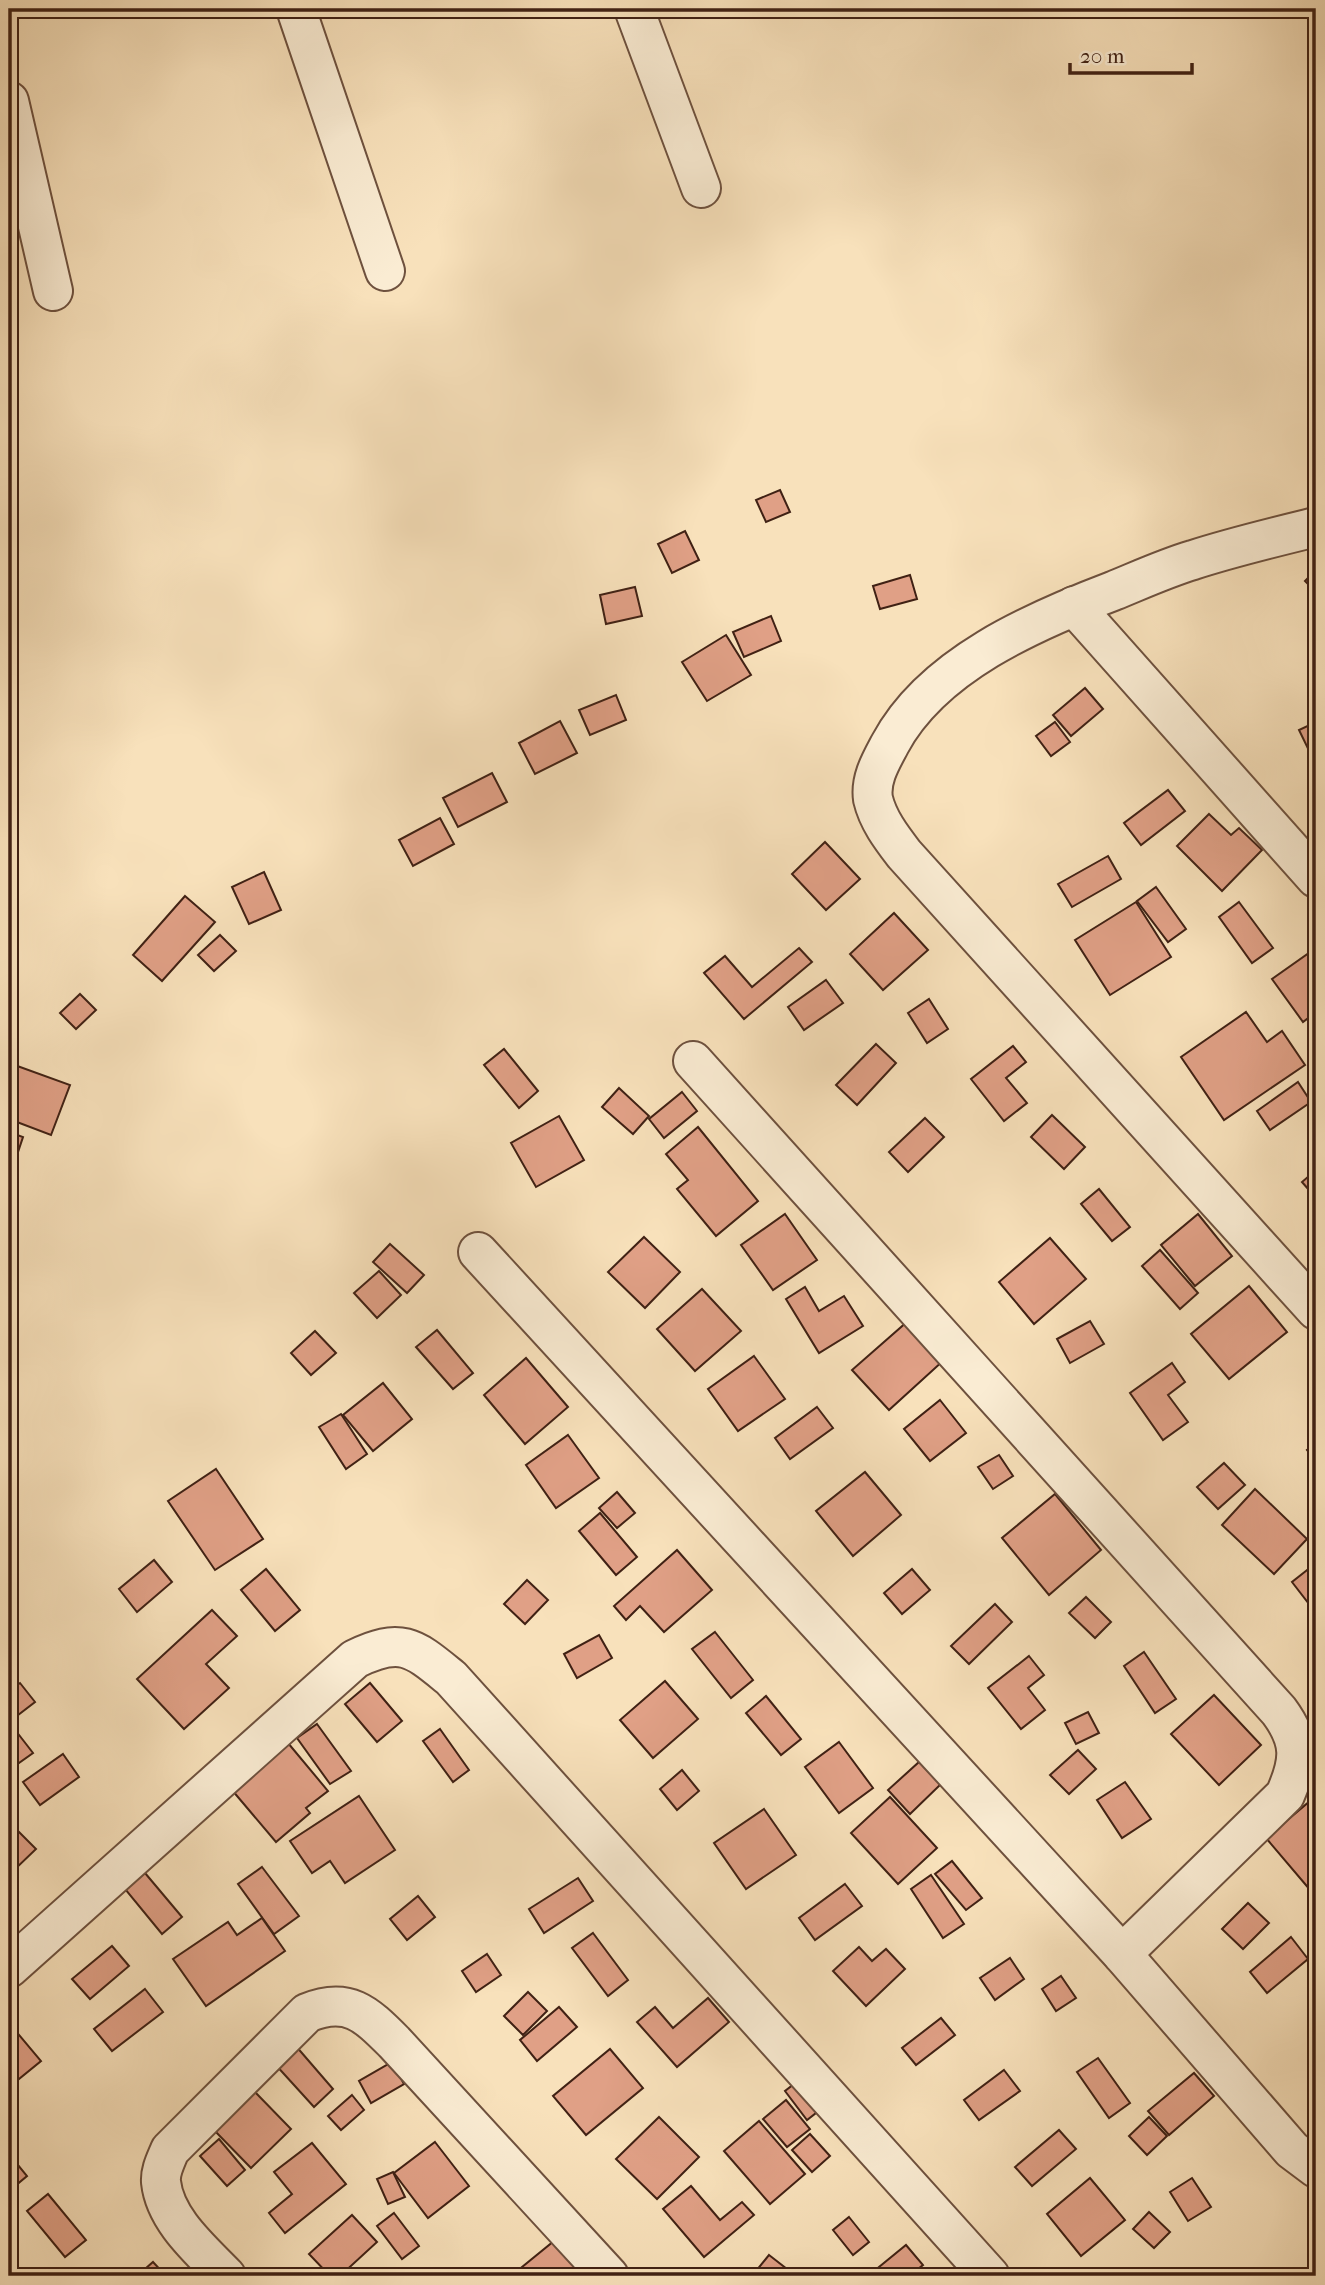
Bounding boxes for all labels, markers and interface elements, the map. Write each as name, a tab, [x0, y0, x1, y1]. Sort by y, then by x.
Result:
scale bar	[1070, 32, 1192, 76]
text: 20 m	[1080, 44, 1125, 68]

